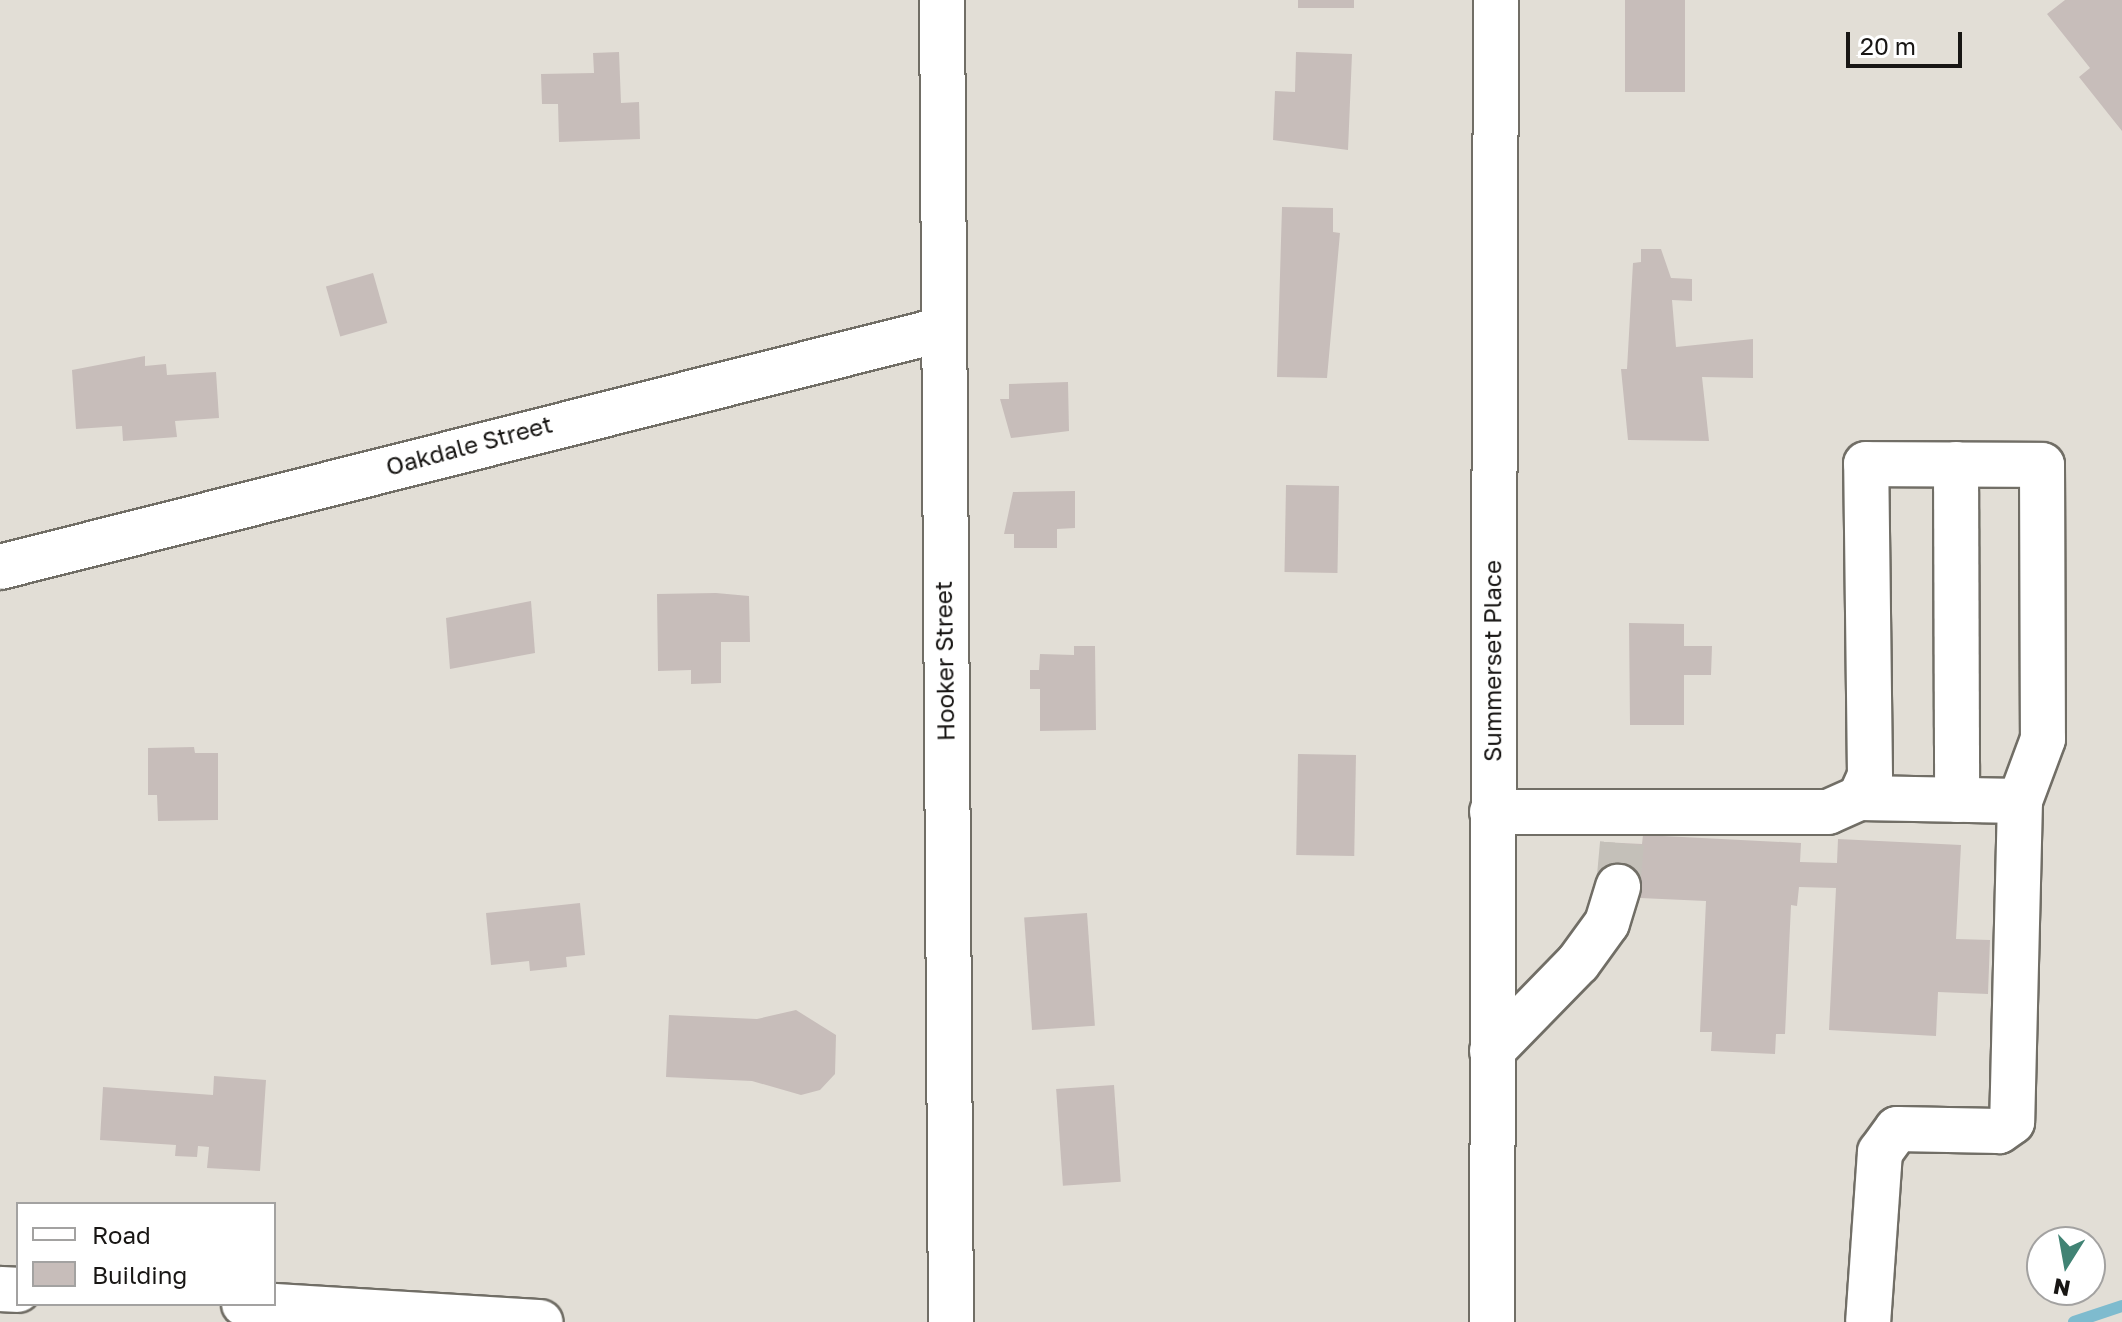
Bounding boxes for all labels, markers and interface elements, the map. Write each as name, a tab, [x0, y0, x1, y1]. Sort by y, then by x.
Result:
scale bar	[1850, 16, 1966, 66]
text: 20 m	[1860, 31, 1916, 60]
street label: Oakdale Street	[383, 409, 555, 481]
street label: Summerset Place	[1478, 560, 1506, 762]
street label: Hooker Street	[928, 581, 960, 741]
legend	[16, 1202, 276, 1306]
text: Road	[92, 1220, 151, 1249]
north arrow	[2026, 1226, 2106, 1306]
text: Building	[92, 1260, 187, 1289]
text: N	[2051, 1273, 2073, 1303]

